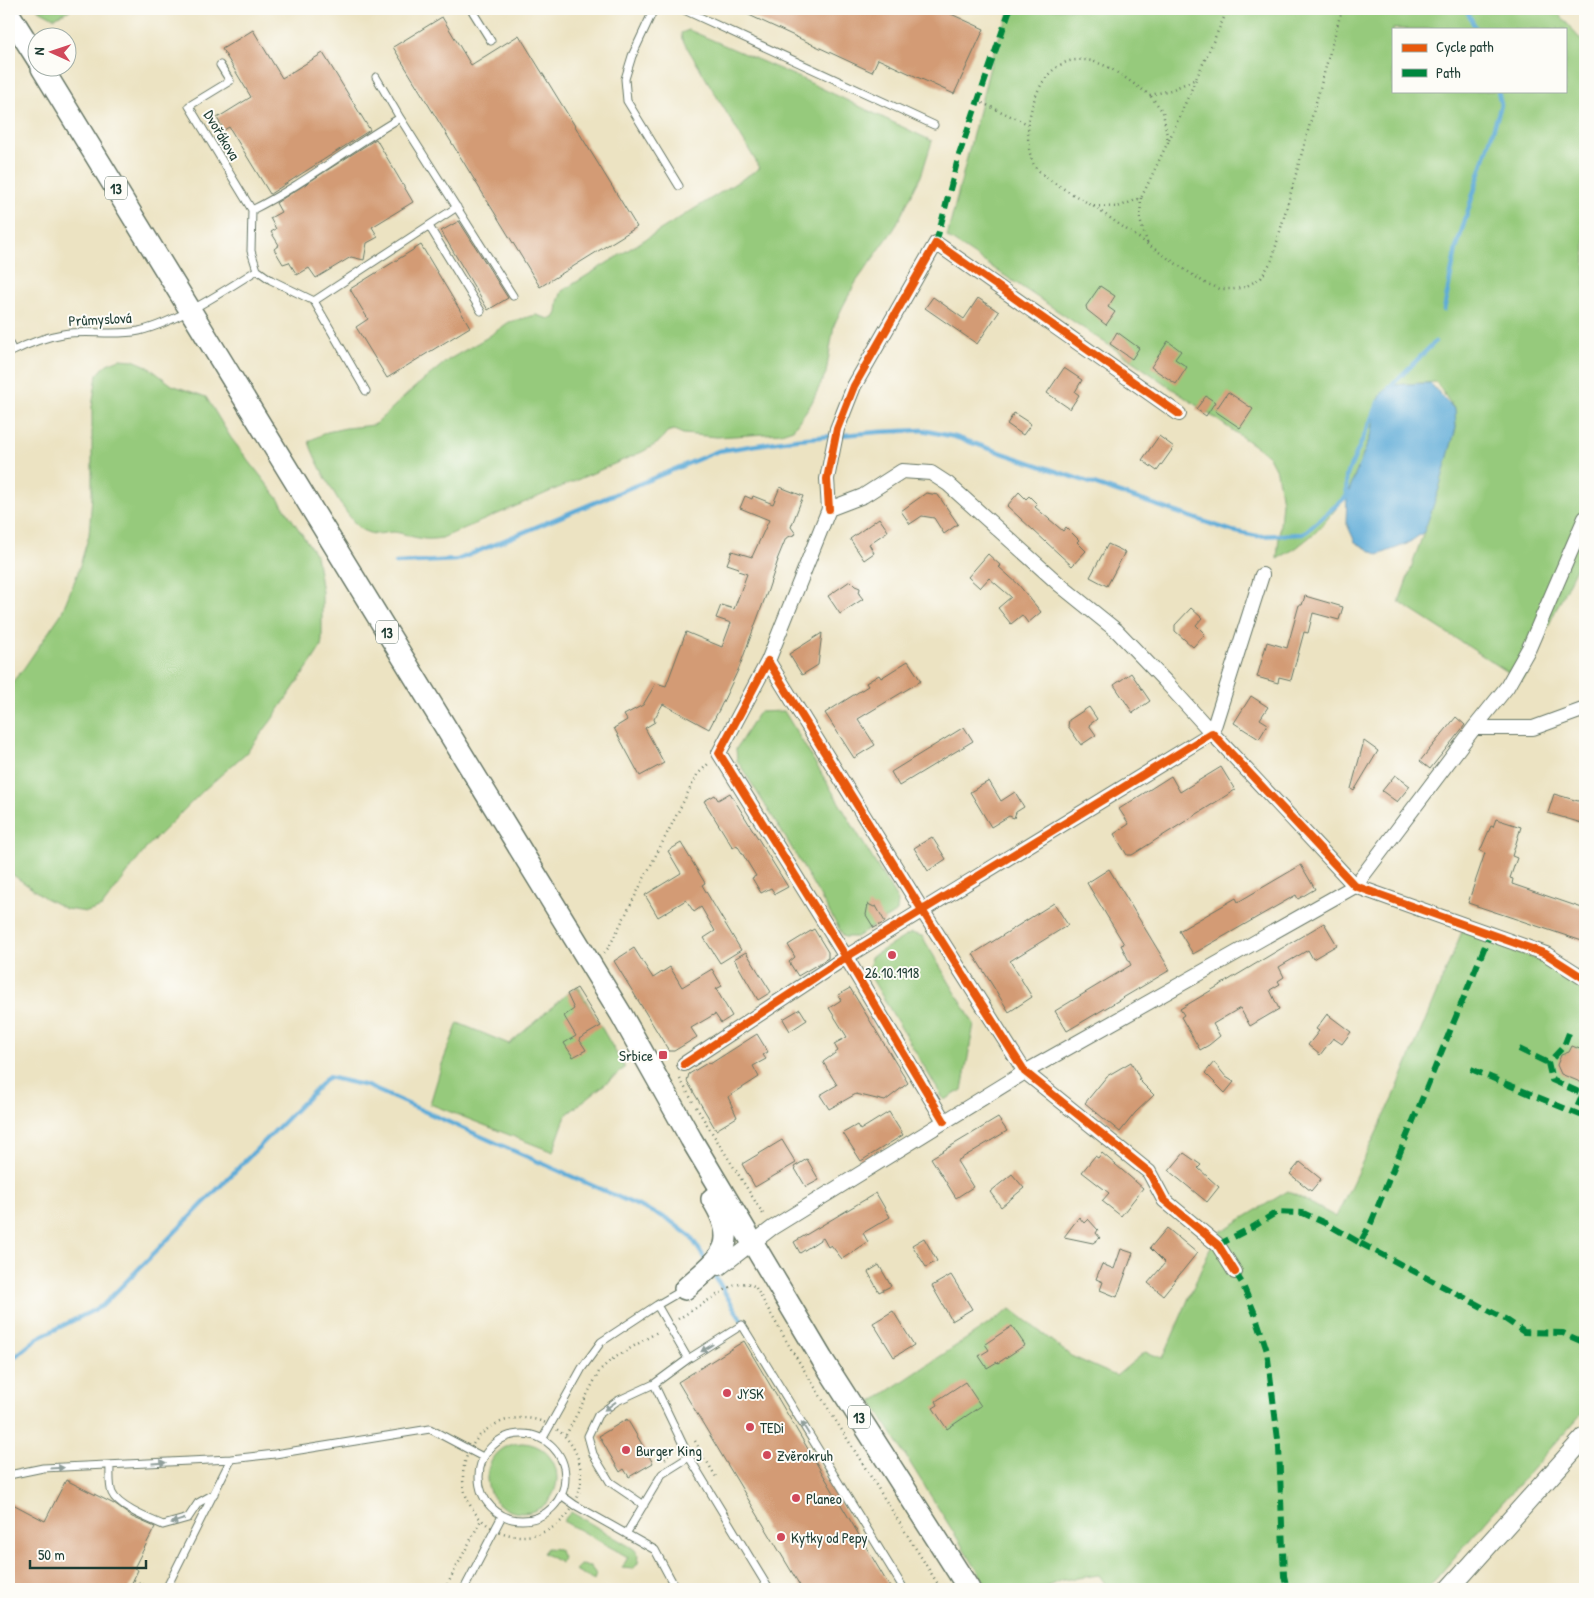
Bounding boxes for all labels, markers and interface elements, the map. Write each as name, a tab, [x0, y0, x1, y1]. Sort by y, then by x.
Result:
north arrow	[28, 28, 78, 78]
legend	[1392, 28, 1566, 92]
text: Cycle path	[1436, 36, 1494, 57]
text: N	[29, 47, 48, 56]
text: Path	[1436, 62, 1461, 83]
street label: Dvořákova	[199, 106, 245, 164]
road number: 13	[105, 177, 127, 200]
street label: Průmyslová	[68, 307, 132, 331]
road number: 13	[376, 620, 398, 644]
marker: 26.10.1918	[886, 949, 898, 961]
place label: 26.10.1918	[865, 962, 919, 983]
place label: Srbice	[619, 1045, 653, 1066]
marker: Srbice	[657, 1049, 669, 1061]
one-way arrow	[700, 1343, 713, 1352]
place label: JYSK	[737, 1383, 764, 1404]
marker: JYSK	[721, 1387, 733, 1399]
one-way arrow	[603, 1401, 617, 1411]
road number: 13	[848, 1405, 870, 1428]
place label: TEDi	[760, 1417, 784, 1438]
marker: TEDi	[744, 1421, 756, 1433]
one-way arrow	[801, 1422, 810, 1435]
place label: Burger King	[636, 1440, 702, 1461]
marker: Burger King	[620, 1444, 632, 1456]
place label: Zvěrokruh	[777, 1445, 833, 1466]
marker: Zvěrokruh	[761, 1449, 773, 1461]
one-way arrow	[151, 1458, 167, 1466]
one-way arrow	[49, 1463, 65, 1471]
place label: Planeo	[806, 1488, 842, 1509]
marker: Planeo	[790, 1492, 802, 1504]
one-way arrow	[170, 1518, 185, 1526]
place label: Kytky od Pepy	[791, 1527, 868, 1548]
marker: Kytky od Pepy	[775, 1531, 787, 1543]
scale bar	[30, 1538, 146, 1570]
text: 50 m	[38, 1544, 65, 1565]

